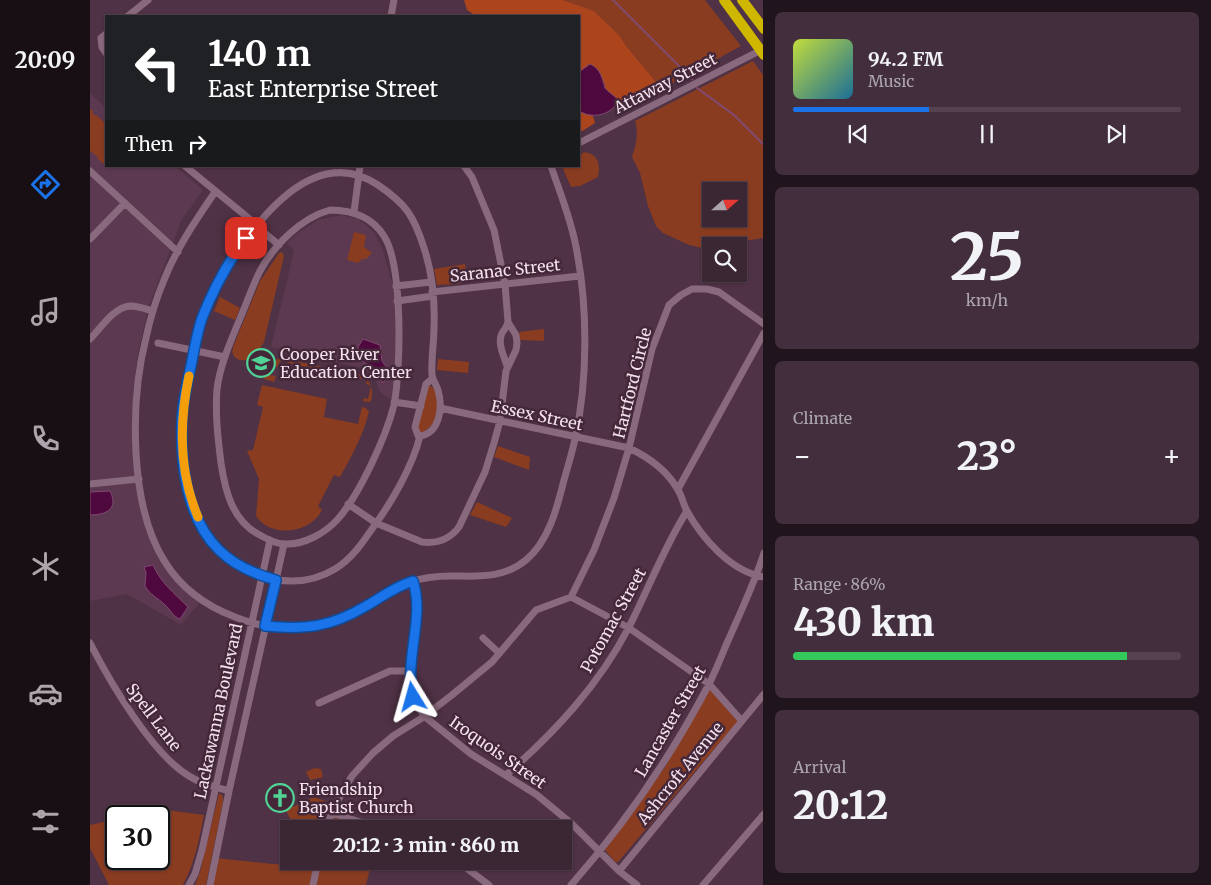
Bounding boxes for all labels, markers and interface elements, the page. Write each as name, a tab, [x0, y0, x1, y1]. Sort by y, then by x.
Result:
text: 140 m	[208, 32, 311, 76]
icon: left	[125, 35, 190, 100]
text: 20:09	[15, 46, 75, 74]
text: 94.2 FM	[868, 47, 943, 71]
street label: Attaway Street	[609, 48, 720, 118]
text: Music	[868, 71, 914, 91]
text: East Enterprise Street	[208, 75, 438, 103]
icon: previous	[844, 120, 872, 148]
icon: pause	[973, 120, 1001, 148]
icon: next	[1102, 120, 1130, 148]
icon: right	[183, 130, 211, 158]
text: Then	[125, 132, 173, 156]
icon: directions	[28, 167, 63, 202]
north arrow	[702, 182, 748, 228]
map controls	[702, 182, 747, 282]
text: 25	[950, 216, 1024, 298]
pin	[225, 217, 267, 259]
icon: arrive	[232, 224, 260, 252]
button: search	[702, 237, 747, 282]
street label: Saranac Street	[449, 254, 562, 286]
text: km/h	[966, 290, 1008, 310]
icon: music	[28, 294, 63, 329]
street label: Hartford Circle	[609, 325, 655, 441]
place label: Cooper River Education Center	[280, 344, 412, 382]
school or university icon: Cooper River Education Center	[246, 348, 276, 378]
street label: Essex Street	[489, 395, 586, 435]
text: Climate	[793, 408, 852, 428]
icon: phone	[28, 421, 63, 456]
text: 23°	[957, 433, 1017, 480]
text: −	[793, 438, 812, 474]
text: +	[1162, 438, 1181, 474]
icon: climate	[28, 549, 63, 584]
street label: Potomac Street	[576, 563, 650, 676]
text: Range · 86%	[793, 574, 885, 594]
text: 430 km	[793, 599, 934, 646]
street label: Lackawanna Boulevard	[190, 621, 246, 801]
street label: Lancaster Street	[630, 661, 710, 780]
position arrow	[386, 670, 438, 722]
icon: car	[28, 676, 63, 711]
street label: Spell Lane	[122, 679, 186, 755]
street label: Iroquois Street	[446, 711, 551, 793]
street label: Ashcroft Avenue	[632, 718, 727, 829]
text: Arrival	[793, 757, 846, 777]
place label: Friendship Baptist Church	[299, 779, 414, 817]
text: 20:12	[793, 782, 888, 829]
church icon: Friendship Baptist Church	[265, 783, 295, 813]
icon: filters	[28, 804, 63, 839]
speed limit sign: 30	[105, 805, 170, 870]
text: 20:12 · 3 min · 860 m	[333, 833, 519, 857]

